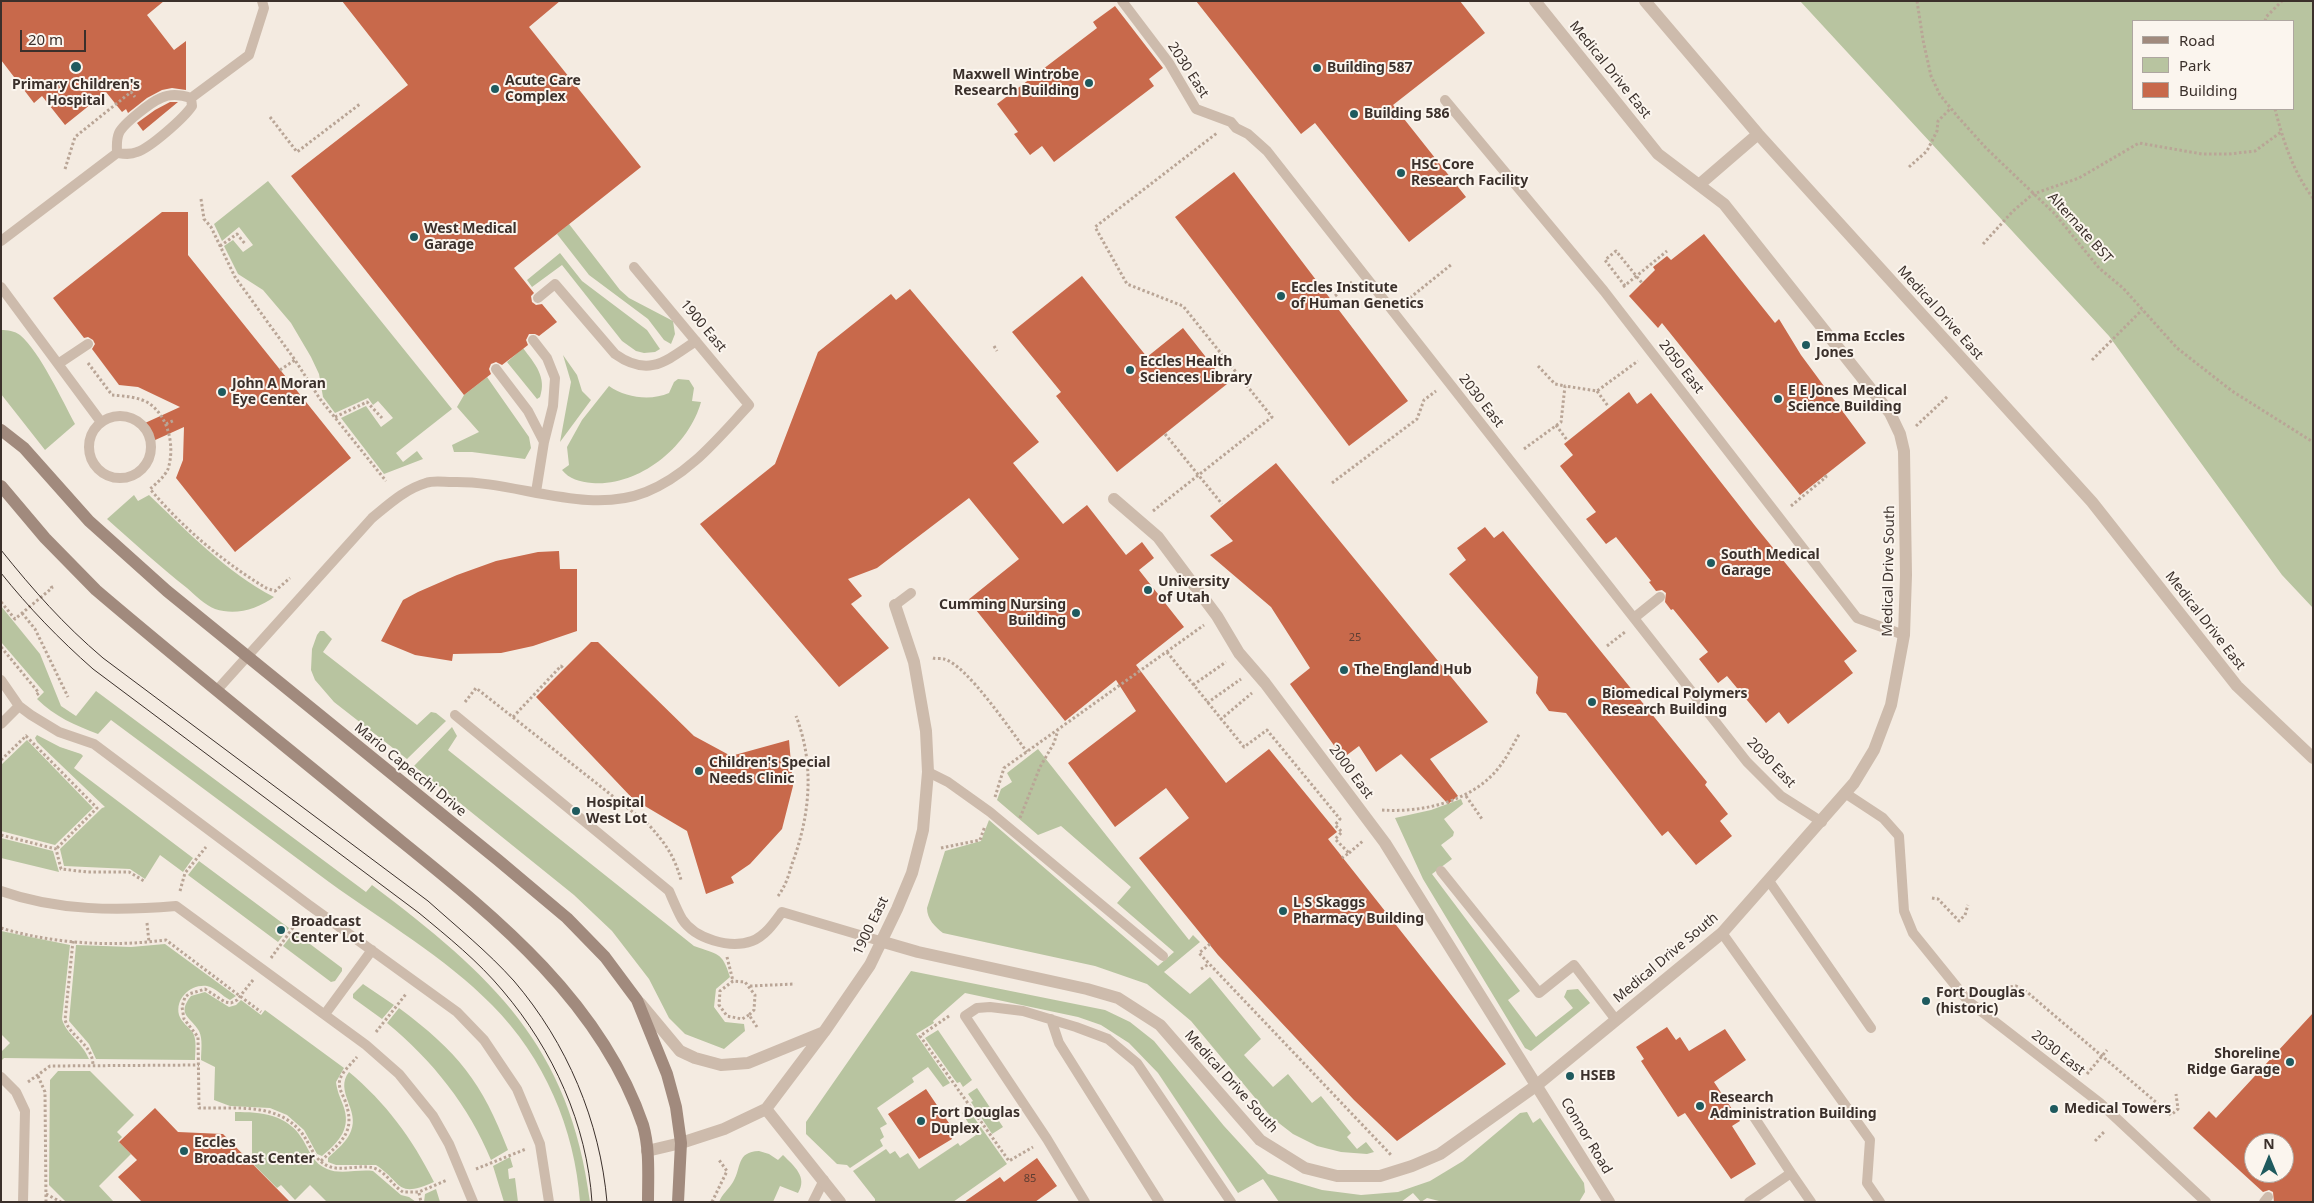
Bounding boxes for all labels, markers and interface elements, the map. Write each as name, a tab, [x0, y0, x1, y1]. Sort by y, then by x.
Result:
street label: Medical Drive East	[1566, 18, 1654, 122]
scale bar	[22, 20, 89, 52]
legend	[2132, 20, 2294, 110]
text: 20 m	[28, 29, 63, 49]
text: Road	[2179, 30, 2215, 50]
street label: 2030 East	[1164, 39, 1212, 101]
text: Park	[2179, 55, 2211, 75]
marker: Primary Children's Hospital	[69, 60, 83, 74]
place label: Building 587	[1327, 60, 1412, 76]
marker: Building 587	[1311, 62, 1323, 74]
place label: Maxwell Wintrobe Research Building	[952, 67, 1079, 100]
place label: Acute Care Complex	[505, 73, 581, 105]
place label: Primary Children's Hospital	[12, 77, 140, 110]
marker: Maxwell Wintrobe Research Building	[1083, 77, 1095, 89]
text: Building	[2179, 80, 2237, 100]
marker: Acute Care Complex	[489, 83, 501, 95]
place label: Building 586	[1364, 106, 1449, 122]
marker: Building 586	[1348, 108, 1360, 120]
place label: HSC Core Research Facility	[1411, 157, 1528, 190]
marker: HSC Core Research Facility	[1395, 167, 1407, 179]
street label: Alternate BST	[2044, 189, 2116, 267]
place label: West Medical Garage	[424, 221, 517, 253]
marker: West Medical Garage	[408, 231, 420, 243]
street label: Medical Drive East	[1894, 263, 1986, 363]
place label: Eccles Institute of Human Genetics	[1291, 280, 1424, 312]
marker: Eccles Institute of Human Genetics	[1275, 290, 1287, 302]
street label: 1900 East	[676, 296, 730, 356]
place label: Emma Eccles Jones	[1816, 329, 1905, 362]
street label: 2050 East	[1655, 337, 1707, 397]
marker: Emma Eccles Jones	[1800, 339, 1812, 351]
place label: Eccles Health Sciences Library	[1140, 354, 1252, 387]
marker: Eccles Health Sciences Library	[1124, 364, 1136, 376]
street label: 2030 East	[1455, 371, 1507, 431]
place label: John A Moran Eye Center	[232, 376, 326, 408]
place label: E E Jones Medical Science Building	[1788, 383, 1907, 416]
marker: John A Moran Eye Center	[216, 386, 228, 398]
marker: E E Jones Medical Science Building	[1772, 393, 1784, 405]
street label: Medical Drive South	[1879, 505, 1899, 637]
place label: South Medical Garage	[1721, 547, 1820, 580]
marker: South Medical Garage	[1705, 557, 1717, 569]
street label: Medical Drive East	[2161, 568, 2249, 674]
place label: University of Utah	[1158, 574, 1230, 606]
marker: University of Utah	[1142, 584, 1154, 596]
place label: Cumming Nursing Building	[939, 597, 1066, 630]
marker: Cumming Nursing Building	[1070, 607, 1082, 619]
house number: 25	[1349, 631, 1361, 645]
place label: The England Hub	[1354, 662, 1472, 678]
marker: The England Hub	[1338, 664, 1350, 676]
place label: Biomedical Polymers Research Building	[1602, 686, 1748, 719]
marker: Biomedical Polymers Research Building	[1586, 696, 1598, 708]
street label: Mario Capecchi Drive	[351, 720, 469, 820]
street label: 2030 East	[1743, 734, 1799, 792]
street label: 2000 East	[1325, 742, 1377, 802]
place label: Children's Special Needs Clinic	[709, 755, 830, 788]
marker: Children's Special Needs Clinic	[693, 765, 705, 777]
place label: Hospital West Lot	[586, 795, 647, 828]
marker: Hospital West Lot	[570, 805, 582, 817]
street label: 1900 East	[850, 894, 892, 958]
place label: L S Skaggs Pharmacy Building	[1293, 895, 1424, 928]
marker: L S Skaggs Pharmacy Building	[1277, 905, 1289, 917]
street label: Medical Drive South	[1610, 909, 1722, 1007]
place label: Broadcast Center Lot	[291, 914, 364, 946]
marker: Broadcast Center Lot	[275, 924, 287, 936]
place label: Fort Douglas (historic)	[1936, 985, 2025, 1018]
marker: Fort Douglas (historic)	[1920, 995, 1932, 1007]
street label: 2030 East	[2028, 1027, 2088, 1079]
street label: Medical Drive South	[1181, 1028, 1281, 1136]
place label: Shoreline Ridge Garage	[2187, 1046, 2280, 1078]
marker: Shoreline Ridge Garage	[2284, 1056, 2296, 1068]
place label: HSEB	[1580, 1068, 1616, 1084]
marker: HSEB	[1564, 1070, 1576, 1082]
place label: Research Administration Building	[1710, 1090, 1877, 1122]
street label: Connor Road	[1557, 1095, 1615, 1177]
marker: Research Administration Building	[1694, 1100, 1706, 1112]
place label: Medical Towers	[2064, 1101, 2171, 1117]
marker: Medical Towers	[2048, 1103, 2060, 1115]
place label: Fort Douglas Duplex	[931, 1105, 1020, 1138]
marker: Fort Douglas Duplex	[915, 1115, 927, 1127]
north arrow	[2244, 1133, 2294, 1183]
text: N	[2263, 1134, 2275, 1153]
place label: Eccles Broadcast Center	[194, 1135, 315, 1168]
marker: Eccles Broadcast Center	[178, 1145, 190, 1157]
house number: 85	[1024, 1172, 1036, 1186]

